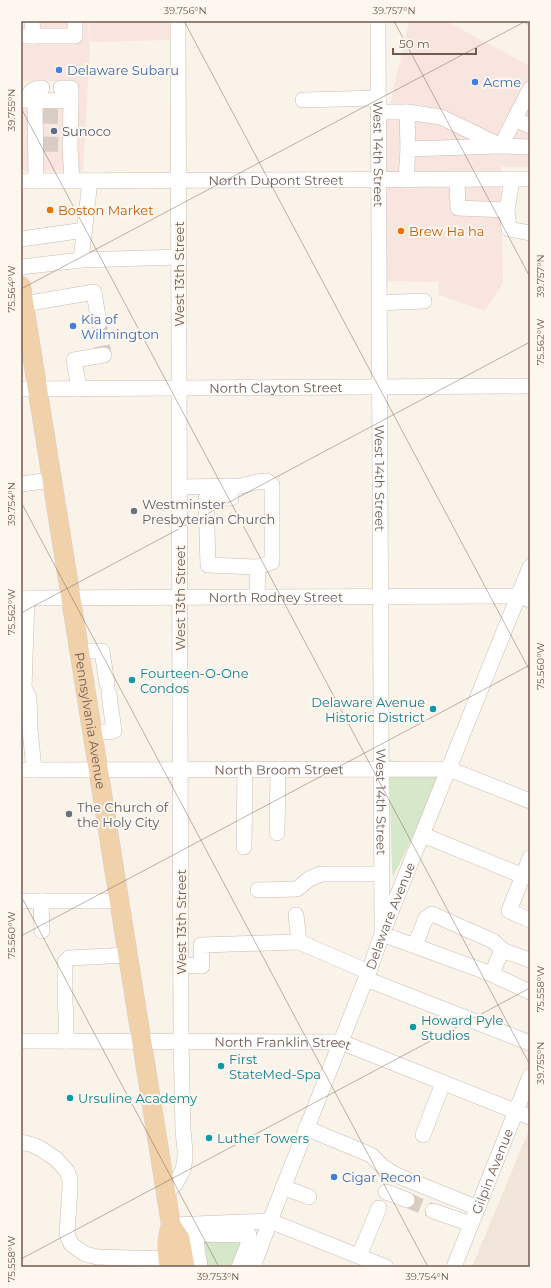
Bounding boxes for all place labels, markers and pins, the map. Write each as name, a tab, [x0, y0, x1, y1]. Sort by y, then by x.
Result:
place label: Delaware Subaru	[67, 62, 179, 78]
marker: Delaware Subaru	[54, 65, 64, 75]
place label: Acme	[483, 74, 521, 90]
marker: Acme	[470, 77, 480, 87]
place label: Sunoco	[62, 123, 111, 139]
marker: Sunoco	[49, 126, 59, 136]
place label: Boston Market	[58, 202, 154, 218]
marker: Boston Market	[45, 205, 55, 215]
place label: Brew Ha ha	[409, 223, 485, 239]
marker: Brew Ha ha	[396, 226, 406, 236]
place label: Kia of Wilmington	[81, 311, 159, 342]
marker: Kia of Wilmington	[68, 321, 78, 331]
place label: Westminster Presbyterian Church	[142, 496, 275, 527]
marker: Westminster Presbyterian Church	[129, 506, 139, 516]
place label: Fourteen-O-One Condos	[140, 665, 249, 696]
marker: Fourteen-O-One Condos	[127, 675, 137, 685]
place label: Delaware Avenue Historic District	[311, 694, 425, 725]
marker: Delaware Avenue Historic District	[428, 704, 438, 714]
place label: The Church of the Holy City	[77, 799, 169, 830]
marker: The Church of the Holy City	[64, 809, 74, 819]
place label: Howard Pyle Studios	[421, 1012, 504, 1043]
marker: Howard Pyle Studios	[408, 1022, 418, 1032]
place label: First StateMed-Spa	[229, 1051, 321, 1082]
marker: First StateMed-Spa	[216, 1061, 226, 1071]
place label: Ursuline Academy	[78, 1090, 198, 1106]
marker: Ursuline Academy	[65, 1093, 75, 1103]
place label: Luther Towers	[217, 1130, 309, 1146]
marker: Luther Towers	[204, 1133, 214, 1143]
place label: Cigar Recon	[342, 1169, 421, 1185]
marker: Cigar Recon	[329, 1172, 339, 1182]

